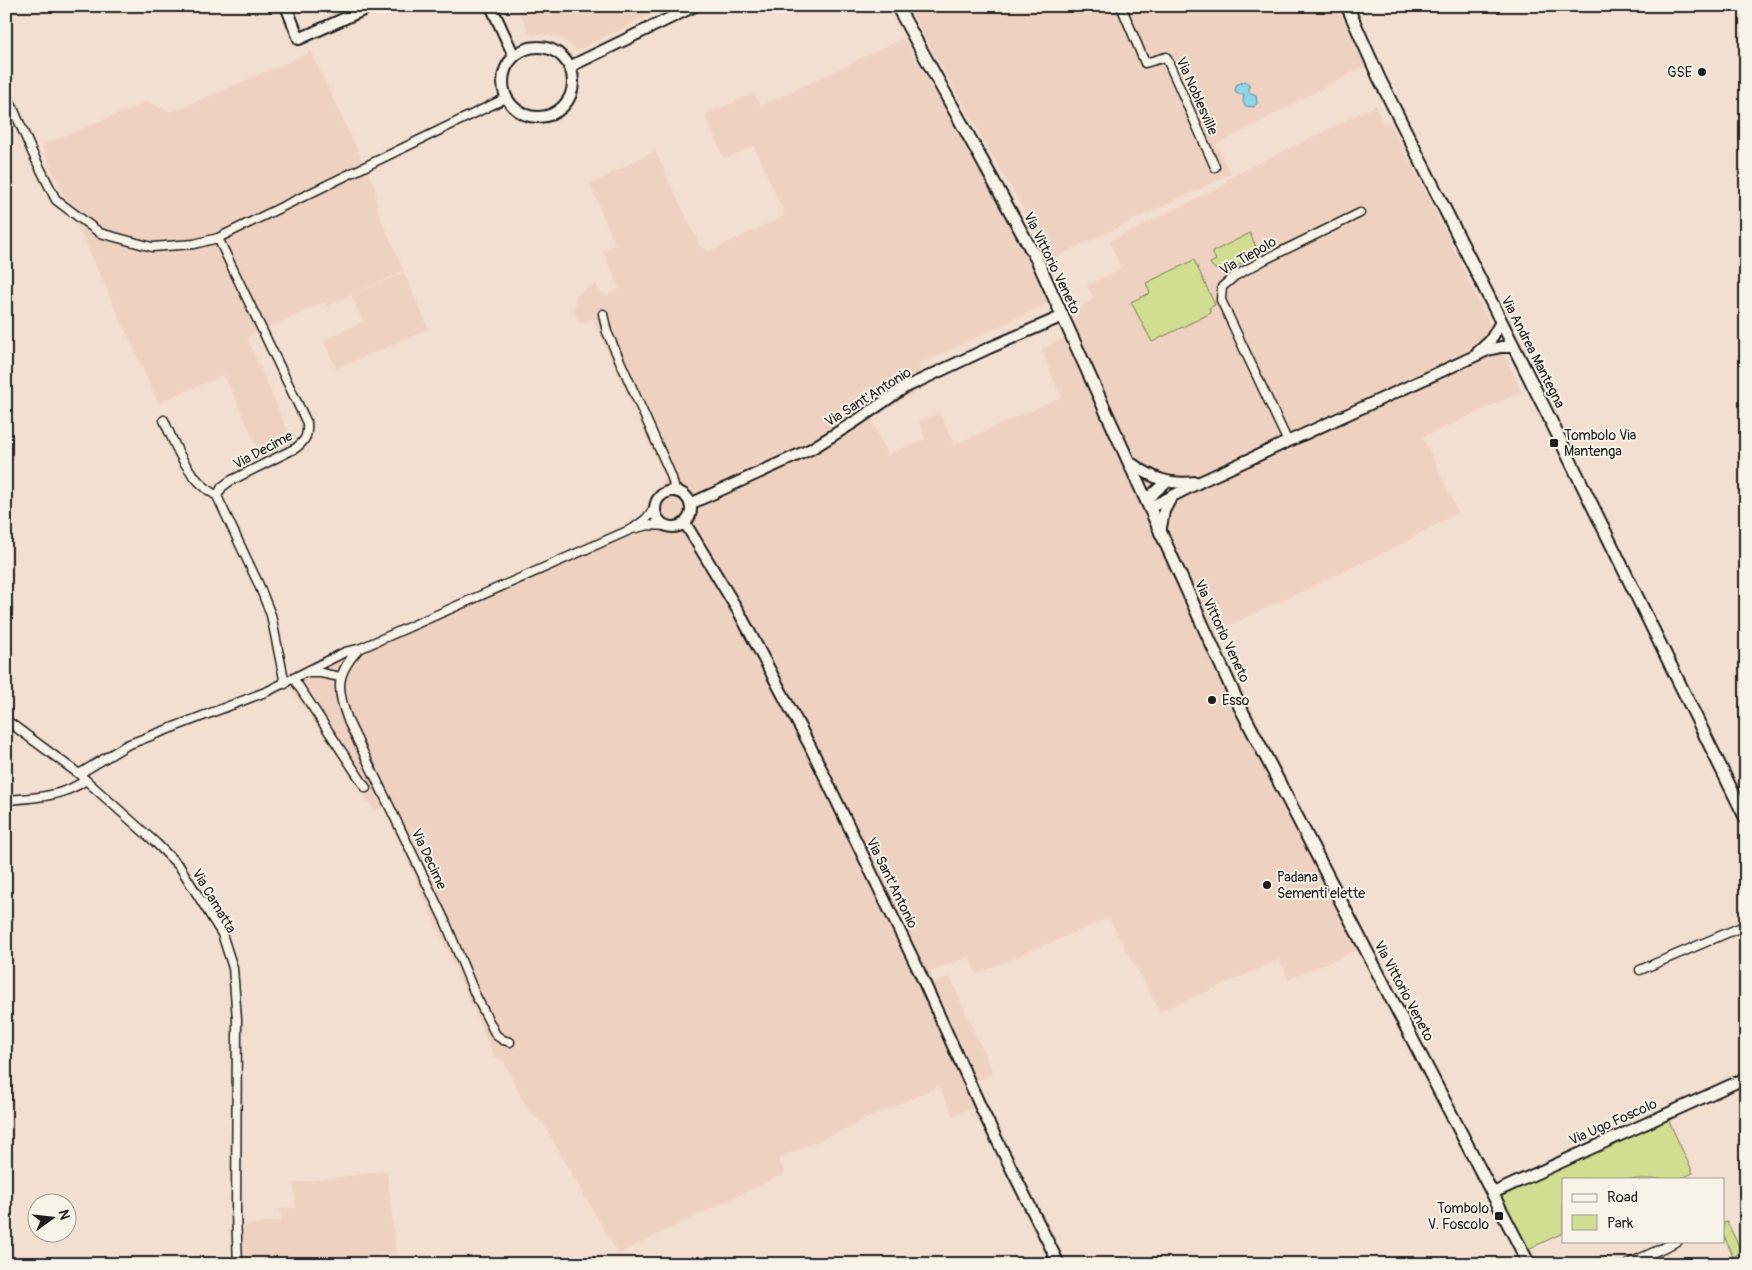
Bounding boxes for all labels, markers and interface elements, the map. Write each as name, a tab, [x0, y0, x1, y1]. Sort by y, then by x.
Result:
street label: Via Noblesville	[1172, 55, 1222, 138]
place label: GSE	[1667, 64, 1692, 81]
marker: GSE	[1696, 66, 1708, 78]
street label: Via Vittorio Veneto	[1020, 209, 1084, 317]
street label: Via Tiepolo	[1217, 233, 1280, 279]
street label: Via Andrea Mantegna	[1497, 293, 1569, 411]
street label: Via Sant'Antonio	[822, 363, 915, 430]
street label: Via Decime	[230, 427, 296, 473]
place label: Tombolo Via Mantenga	[1564, 427, 1636, 460]
marker: Tombolo Via Mantenga	[1548, 437, 1560, 449]
street label: Via Vittorio Veneto	[1191, 577, 1253, 685]
place label: Esso	[1222, 692, 1250, 709]
marker: Esso	[1206, 694, 1218, 706]
street label: Via Decime	[408, 826, 450, 892]
street label: Via Sant'Antonio	[863, 835, 921, 932]
street label: Via Camatta	[188, 866, 240, 936]
place label: Padana Sementi elette	[1277, 869, 1365, 902]
marker: Padana Sementi elette	[1261, 879, 1273, 891]
street label: Via Vittorio Veneto	[1370, 938, 1438, 1044]
street label: Via Ugo Foscolo	[1566, 1095, 1660, 1149]
legend	[1562, 1178, 1724, 1242]
text: Road	[1607, 1188, 1638, 1207]
north arrow	[28, 1192, 78, 1242]
place label: Tombolo V. Foscolo	[1428, 1200, 1489, 1233]
text: N	[55, 1208, 74, 1222]
marker: Tombolo V. Foscolo	[1493, 1210, 1505, 1222]
text: Park	[1607, 1214, 1634, 1233]

